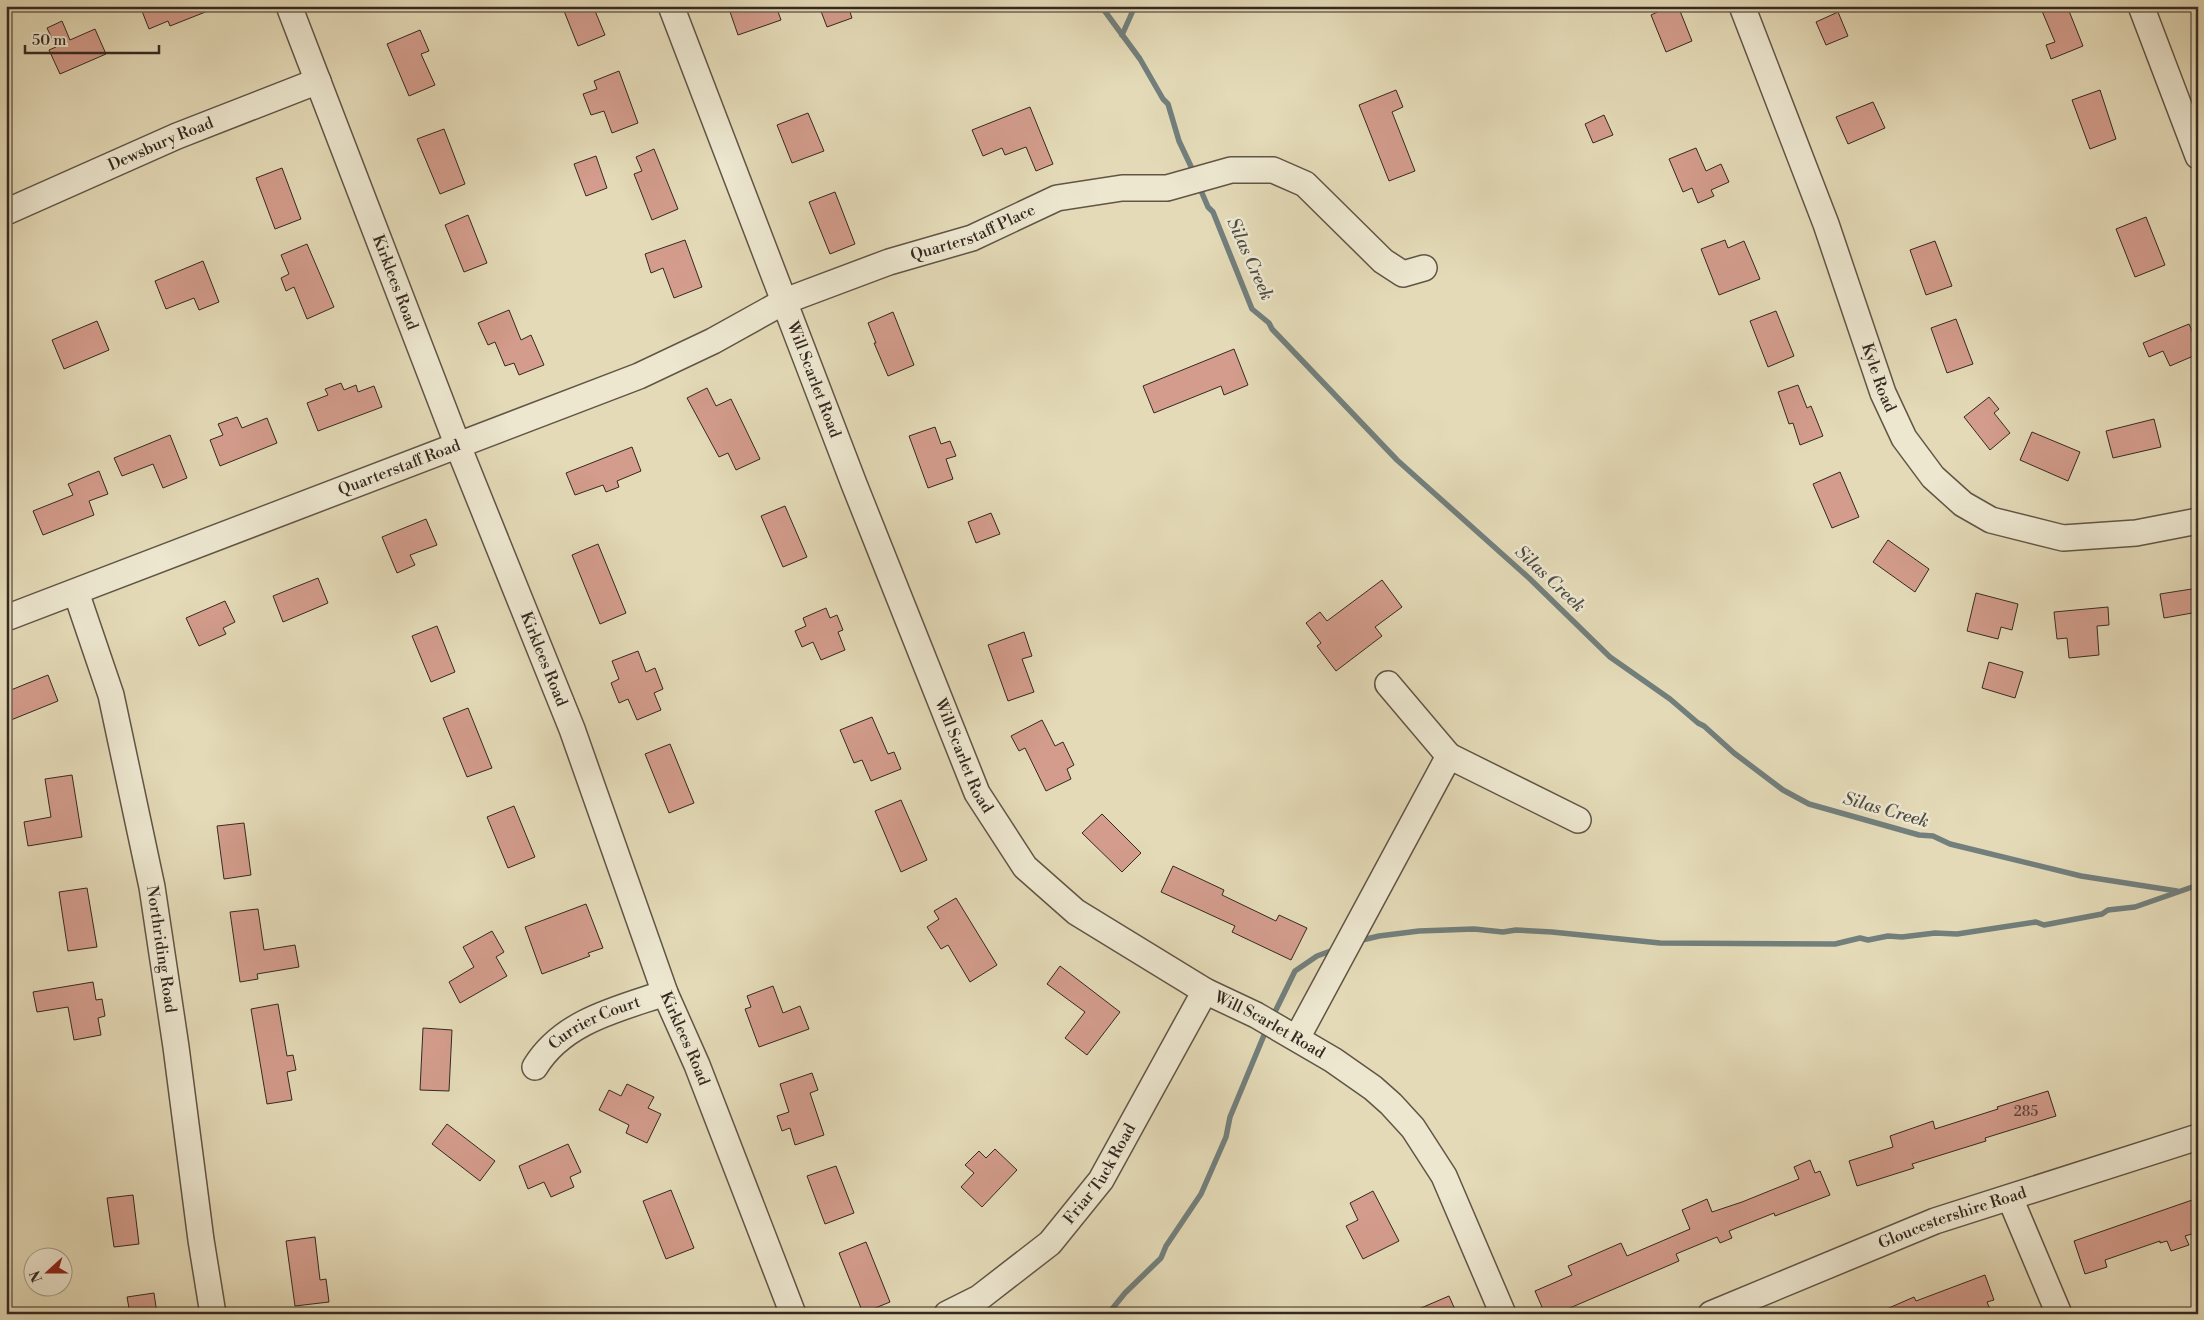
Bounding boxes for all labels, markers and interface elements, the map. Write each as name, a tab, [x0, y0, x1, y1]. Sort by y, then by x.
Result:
scale bar	[25, 22, 159, 54]
text: 50 m	[32, 31, 66, 50]
street label: Dewsbury Road	[105, 113, 216, 175]
street label: Quarterstaff Place	[908, 200, 1039, 265]
water label: Silas Creek	[1222, 214, 1278, 304]
street label: Kirklees Road	[368, 232, 422, 333]
street label: Will Scarlet Road	[782, 318, 845, 441]
street label: Kyle Road	[1857, 341, 1901, 415]
street label: Quarterstaff Road	[335, 435, 463, 500]
water label: Silas Creek	[1510, 541, 1590, 617]
street label: Kirklees Road	[516, 609, 572, 709]
street label: Will Scarlet Road	[930, 695, 997, 817]
water label: Silas Creek	[1840, 787, 1932, 833]
street label: Northriding Road	[142, 884, 181, 1014]
street label: Will Scarlet Road	[1210, 986, 1329, 1063]
street label: Kirklees Road	[656, 988, 714, 1088]
street label: Currier Court	[544, 992, 643, 1054]
house number: 285	[2014, 1103, 2038, 1121]
street label: Friar Tuck Road	[1059, 1120, 1140, 1228]
street label: Gloucestershire Road	[1875, 1182, 2029, 1253]
north arrow	[22, 1248, 72, 1298]
text: N	[26, 1268, 47, 1285]

